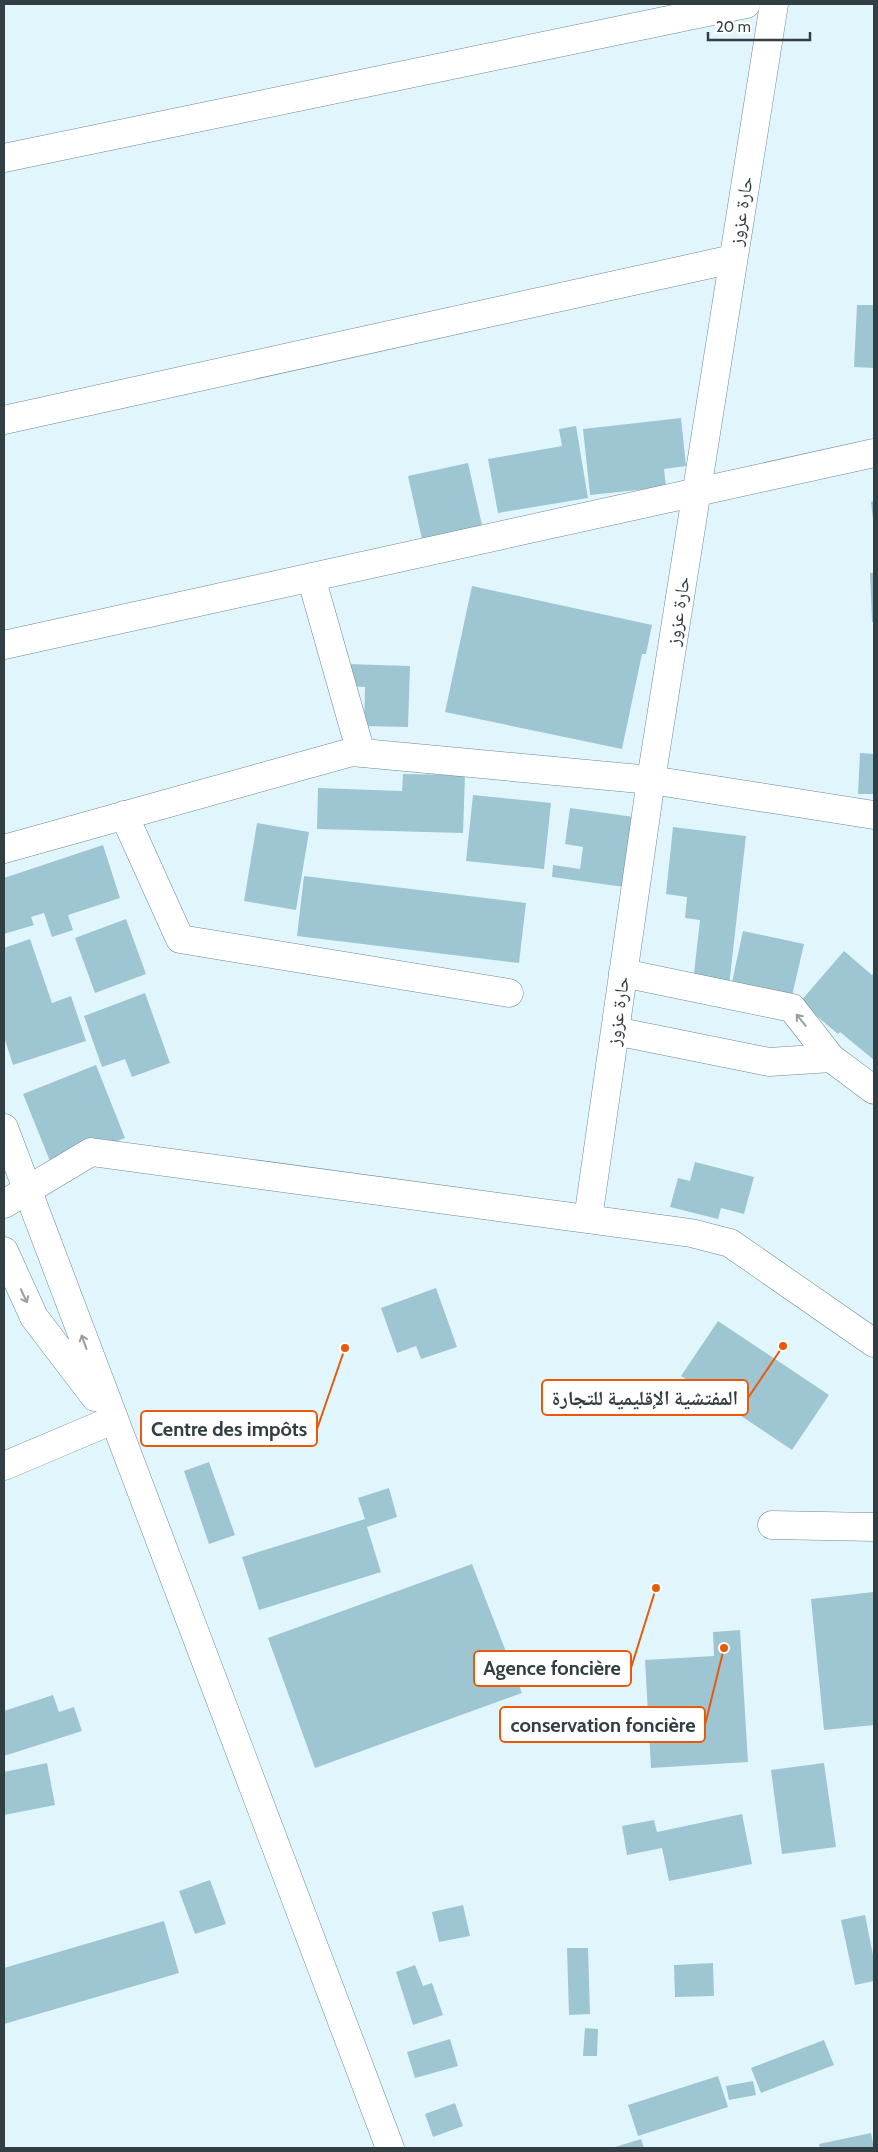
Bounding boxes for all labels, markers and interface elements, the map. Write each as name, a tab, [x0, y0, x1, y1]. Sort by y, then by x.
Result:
scale bar	[708, 10, 810, 42]
text: 20 m	[716, 18, 751, 36]
street label: حارة عزوز	[724, 175, 758, 248]
street label: حارة عزوز	[661, 575, 695, 648]
street label: حارة عزوز	[602, 975, 634, 1048]
one-way arrow	[795, 1014, 806, 1027]
one-way arrow	[20, 1288, 30, 1303]
one-way arrow	[79, 1335, 88, 1350]
callout: المفتشية الإقليمية للتجارة	[542, 1380, 748, 1415]
text: المفتشية الإقليمية للتجارة	[552, 1386, 738, 1410]
callout: Centre des impôts	[141, 1411, 317, 1446]
text: Centre des impôts	[151, 1417, 307, 1441]
callout: Agence foncière	[474, 1651, 631, 1686]
text: Agence foncière	[483, 1656, 621, 1680]
callout: conservation foncière	[500, 1707, 705, 1742]
text: conservation foncière	[510, 1713, 696, 1737]

